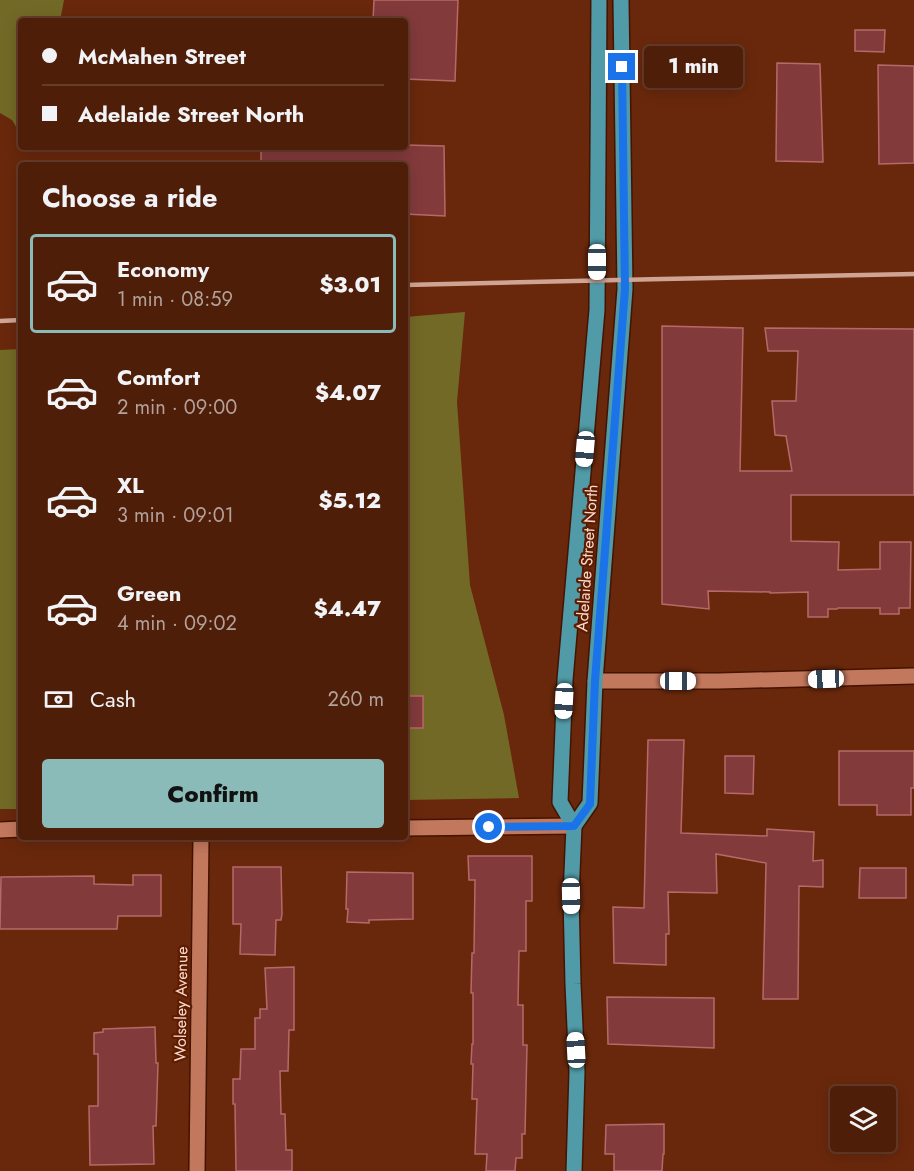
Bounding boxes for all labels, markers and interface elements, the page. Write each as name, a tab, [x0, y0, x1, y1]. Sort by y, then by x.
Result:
text: McMahen Street	[78, 40, 246, 72]
callout: 1 min	[643, 46, 742, 88]
text: 1 min	[668, 52, 719, 81]
route end	[608, 53, 635, 80]
text: Adelaide Street North	[78, 98, 304, 130]
text: Choose a ride	[42, 178, 217, 217]
car	[588, 244, 606, 280]
text: Economy	[117, 253, 209, 285]
icon: car	[45, 257, 99, 311]
text: $3.01	[319, 268, 381, 300]
text: 1 min · 08:59	[117, 285, 233, 314]
text: Comfort	[117, 361, 200, 393]
icon: car	[45, 365, 99, 419]
text: $4.07	[315, 376, 381, 408]
text: 2 min · 09:00	[117, 393, 237, 422]
car	[574, 430, 596, 468]
text: XL	[117, 469, 144, 501]
icon: car	[45, 473, 99, 527]
text: $5.12	[318, 484, 381, 516]
street label: Adelaide Street North	[570, 484, 604, 632]
text: 3 min · 09:01	[117, 501, 234, 530]
text: Green	[117, 577, 181, 609]
icon: car	[45, 581, 99, 635]
text: $4.47	[314, 592, 381, 624]
text: 4 min · 09:02	[117, 609, 237, 638]
car	[808, 669, 844, 689]
car	[660, 672, 696, 690]
icon: cash	[42, 683, 75, 716]
text: Cash	[90, 683, 136, 715]
car	[554, 683, 574, 719]
text: 260 m	[328, 685, 384, 714]
button: Confirm	[42, 759, 384, 828]
route start	[475, 813, 502, 840]
car	[562, 878, 580, 914]
street label: Wolseley Avenue	[168, 946, 194, 1062]
car	[566, 1032, 586, 1068]
map controls	[830, 1086, 896, 1152]
button: layers	[830, 1086, 896, 1152]

